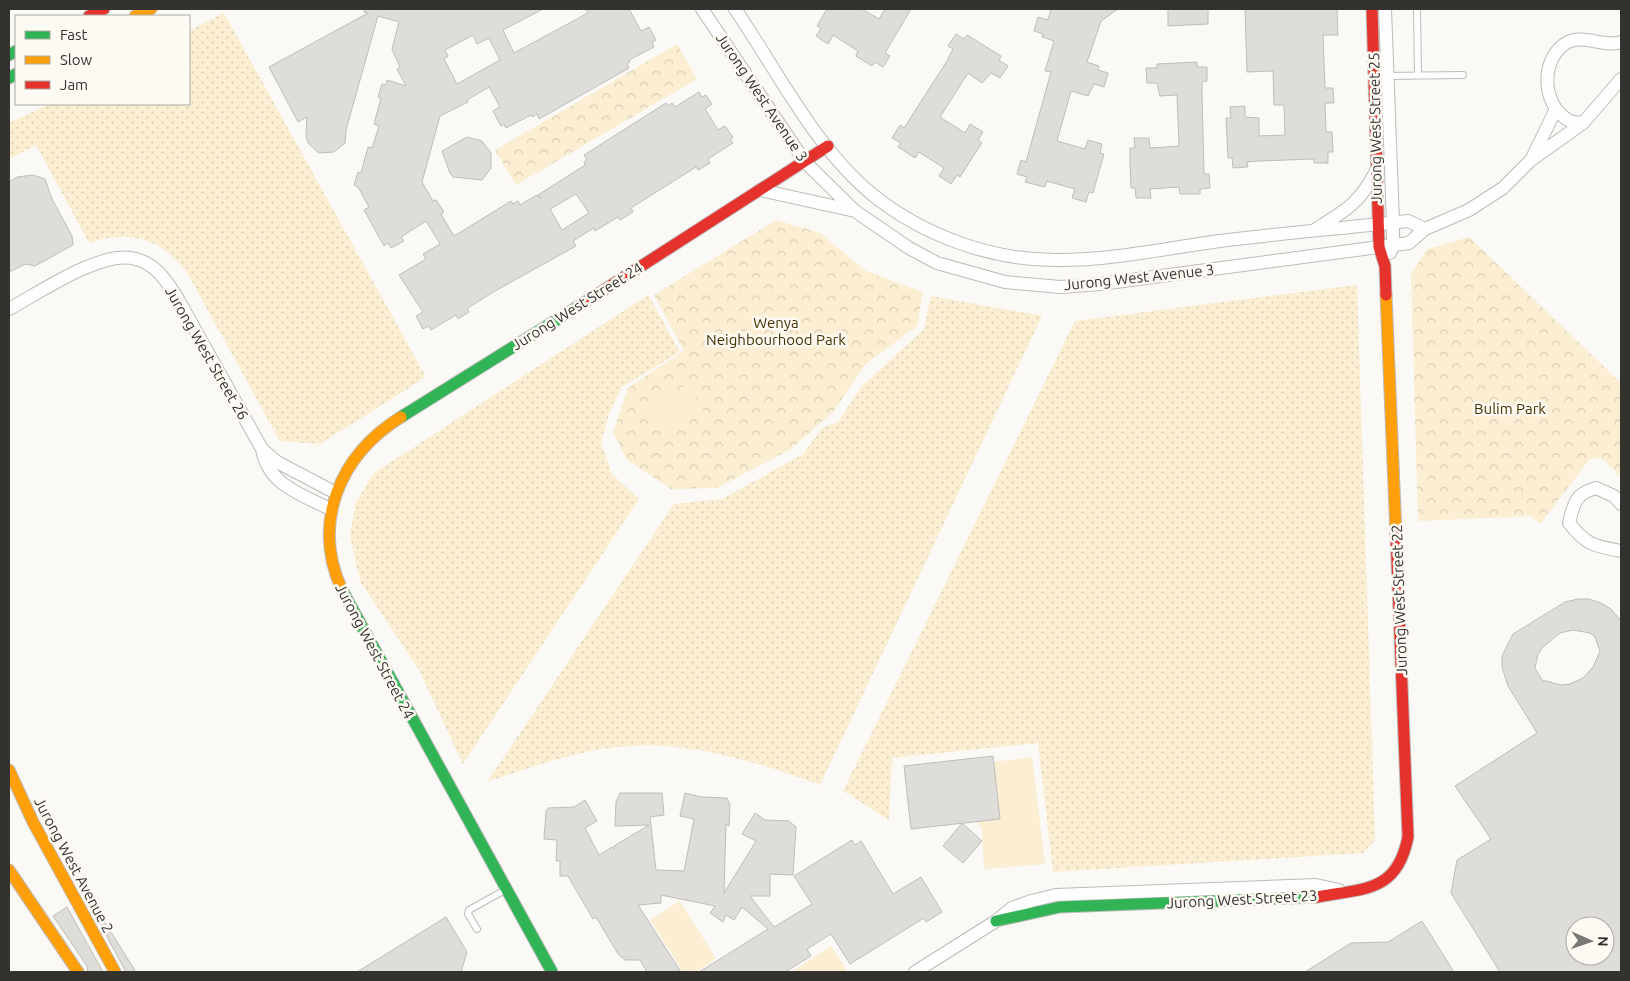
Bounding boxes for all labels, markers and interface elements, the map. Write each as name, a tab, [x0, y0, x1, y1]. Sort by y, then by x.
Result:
legend	[15, 15, 190, 105]
text: Fast	[60, 26, 88, 43]
street label: Jurong West Avenue 3	[713, 30, 811, 164]
text: Slow	[60, 51, 93, 68]
street label: Jurong West Street 25	[1365, 52, 1385, 204]
text: Jam	[60, 76, 88, 93]
street label: Jurong West Street 24	[508, 259, 646, 353]
street label: Jurong West Avenue 3	[1063, 261, 1215, 293]
street label: Jurong West Street 26	[162, 283, 252, 423]
park label: Wenya Neighbourhood Park	[706, 314, 846, 348]
park label: Bulim Park	[1474, 400, 1546, 417]
street label: Jurong West Street 22	[1388, 524, 1410, 676]
street label: Jurong West Street 24	[332, 580, 418, 722]
street label: Jurong West Avenue 2	[31, 794, 117, 936]
street label: Jurong West Street 23	[1166, 887, 1318, 911]
north arrow	[1565, 916, 1615, 966]
text: N	[1595, 936, 1611, 947]

